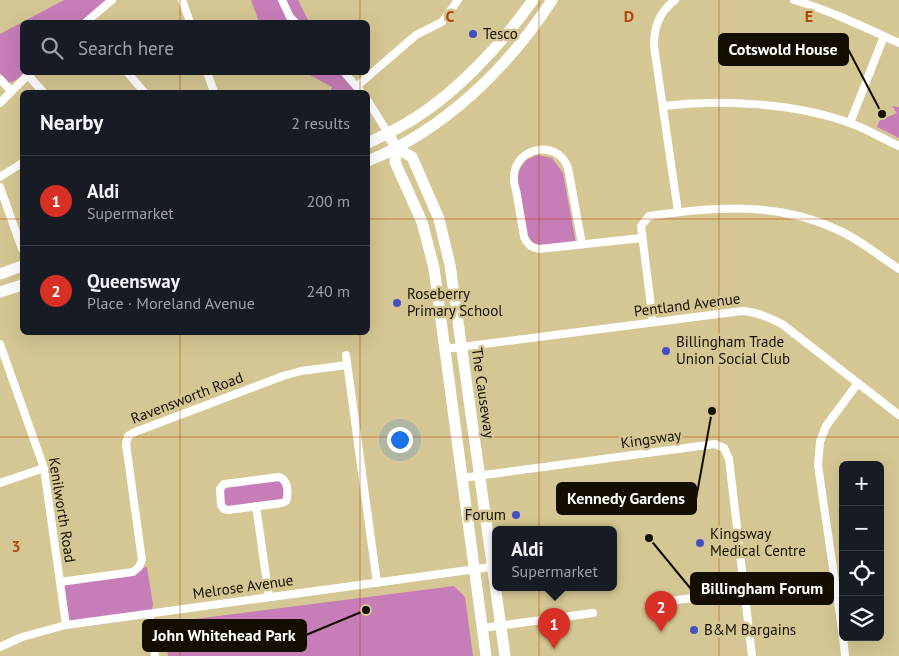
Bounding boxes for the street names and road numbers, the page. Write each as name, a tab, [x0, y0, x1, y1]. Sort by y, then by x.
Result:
street label: Pentland Avenue	[633, 289, 741, 320]
street label: The Causeway	[468, 346, 499, 439]
street label: Ravensworth Road	[128, 367, 246, 428]
street label: Kingsway	[619, 425, 683, 452]
street label: Kenilworth Road	[45, 456, 80, 564]
street label: Melrose Avenue	[191, 570, 294, 603]

